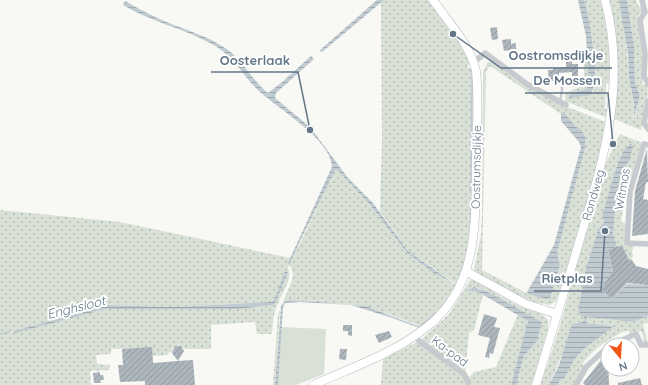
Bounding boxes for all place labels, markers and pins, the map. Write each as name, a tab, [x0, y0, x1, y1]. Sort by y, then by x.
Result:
callout: Oostromsdijkje	[501, 43, 612, 68]
callout: Oosterlaak	[211, 47, 298, 72]
callout: De Mossen	[525, 68, 608, 93]
callout: Rietplas	[534, 266, 601, 291]

